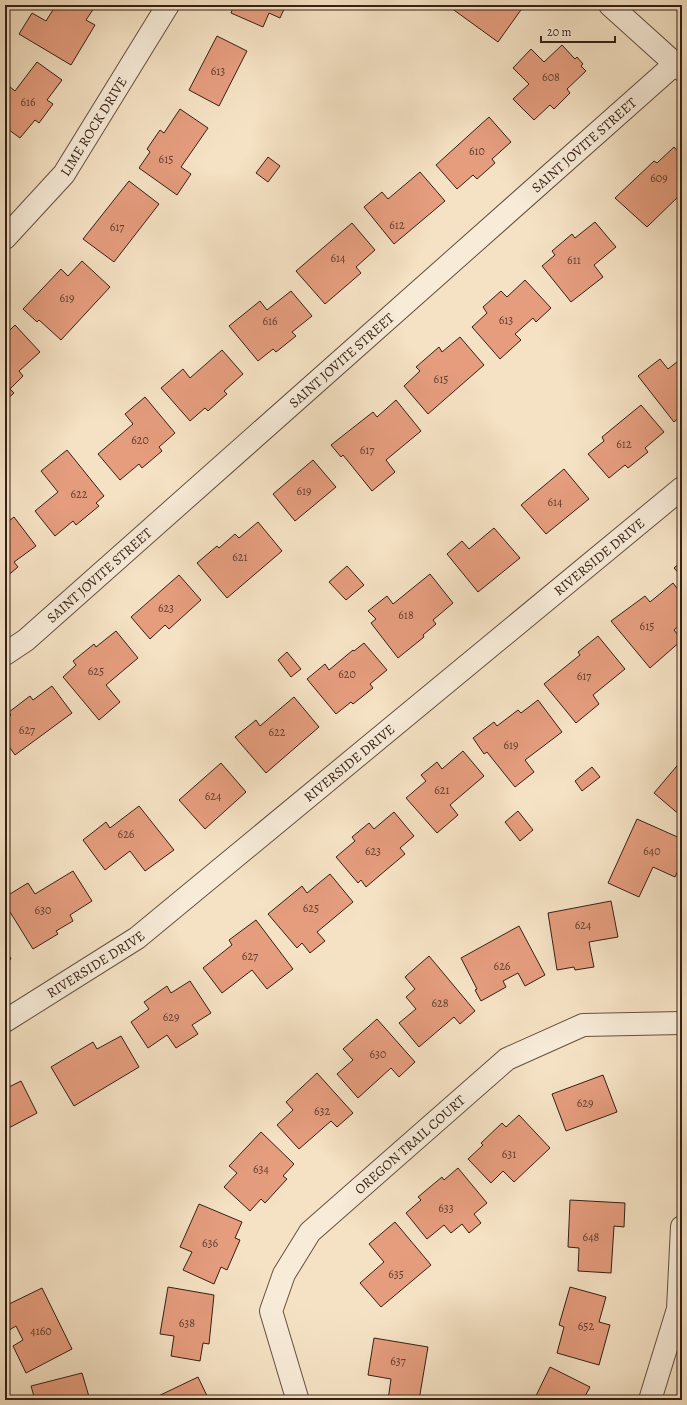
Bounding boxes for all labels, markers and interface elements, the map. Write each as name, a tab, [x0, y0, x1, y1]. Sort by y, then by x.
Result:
scale bar	[541, 18, 615, 44]
text: 20 m	[547, 24, 571, 40]
house number: 613	[211, 63, 225, 79]
house number: 608	[542, 69, 560, 85]
street label: LIME ROCK DRIVE	[56, 73, 132, 180]
street label: SAINT JOVITE STREET	[527, 93, 641, 197]
house number: 616	[20, 94, 36, 110]
house number: 610	[469, 143, 485, 159]
house number: 615	[159, 151, 173, 167]
house number: 609	[650, 170, 668, 186]
house number: 612	[389, 217, 405, 233]
house number: 617	[110, 219, 125, 235]
house number: 614	[330, 250, 346, 266]
house number: 611	[567, 252, 581, 268]
house number: 619	[59, 290, 75, 306]
street label: SAINT JOVITE STREET	[285, 308, 399, 412]
house number: 613	[499, 312, 513, 328]
house number: 616	[262, 313, 278, 329]
house number: 615	[434, 371, 448, 387]
house number: 620	[131, 432, 149, 448]
house number: 612	[616, 436, 632, 452]
house number: 617	[360, 442, 375, 458]
house number: 619	[296, 483, 312, 499]
house number: 622	[71, 486, 88, 502]
house number: 614	[547, 494, 563, 510]
street label: RIVERSIDE DRIVE	[550, 514, 649, 600]
street label: SAINT JOVITE STREET	[43, 523, 156, 627]
house number: 621	[232, 549, 248, 565]
house number: 623	[158, 600, 174, 616]
house number: 618	[398, 607, 414, 623]
house number: 615	[640, 618, 654, 634]
house number: 625	[88, 663, 104, 679]
house number: 620	[338, 666, 356, 682]
house number: 617	[577, 668, 592, 684]
street label: RIVERSIDE DRIVE	[300, 720, 399, 806]
house number: 627	[19, 722, 36, 738]
house number: 622	[269, 724, 286, 740]
house number: 619	[503, 737, 519, 753]
house number: 621	[434, 782, 450, 798]
house number: 624	[205, 788, 222, 804]
house number: 626	[118, 826, 135, 842]
house number: 623	[365, 843, 381, 859]
house number: 640	[643, 843, 661, 859]
house number: 625	[303, 900, 319, 916]
house number: 630	[35, 902, 51, 918]
house number: 624	[575, 917, 592, 933]
street label: RIVERSIDE DRIVE	[43, 926, 149, 1003]
house number: 627	[242, 948, 259, 964]
house number: 626	[494, 958, 511, 974]
house number: 628	[431, 995, 449, 1011]
house number: 629	[163, 1009, 179, 1025]
house number: 630	[370, 1046, 386, 1062]
street label: OREGON TRAIL COURT	[350, 1091, 470, 1199]
house number: 629	[577, 1095, 593, 1111]
house number: 632	[314, 1103, 330, 1119]
house number: 631	[502, 1146, 516, 1162]
house number: 634	[253, 1161, 270, 1177]
house number: 633	[438, 1200, 454, 1216]
house number: 648	[583, 1229, 600, 1245]
house number: 636	[202, 1235, 218, 1251]
house number: 635	[388, 1266, 404, 1282]
house number: 638	[179, 1315, 195, 1331]
house number: 652	[578, 1318, 595, 1334]
house number: 4160	[30, 1323, 52, 1339]
house number: 637	[390, 1353, 407, 1369]

